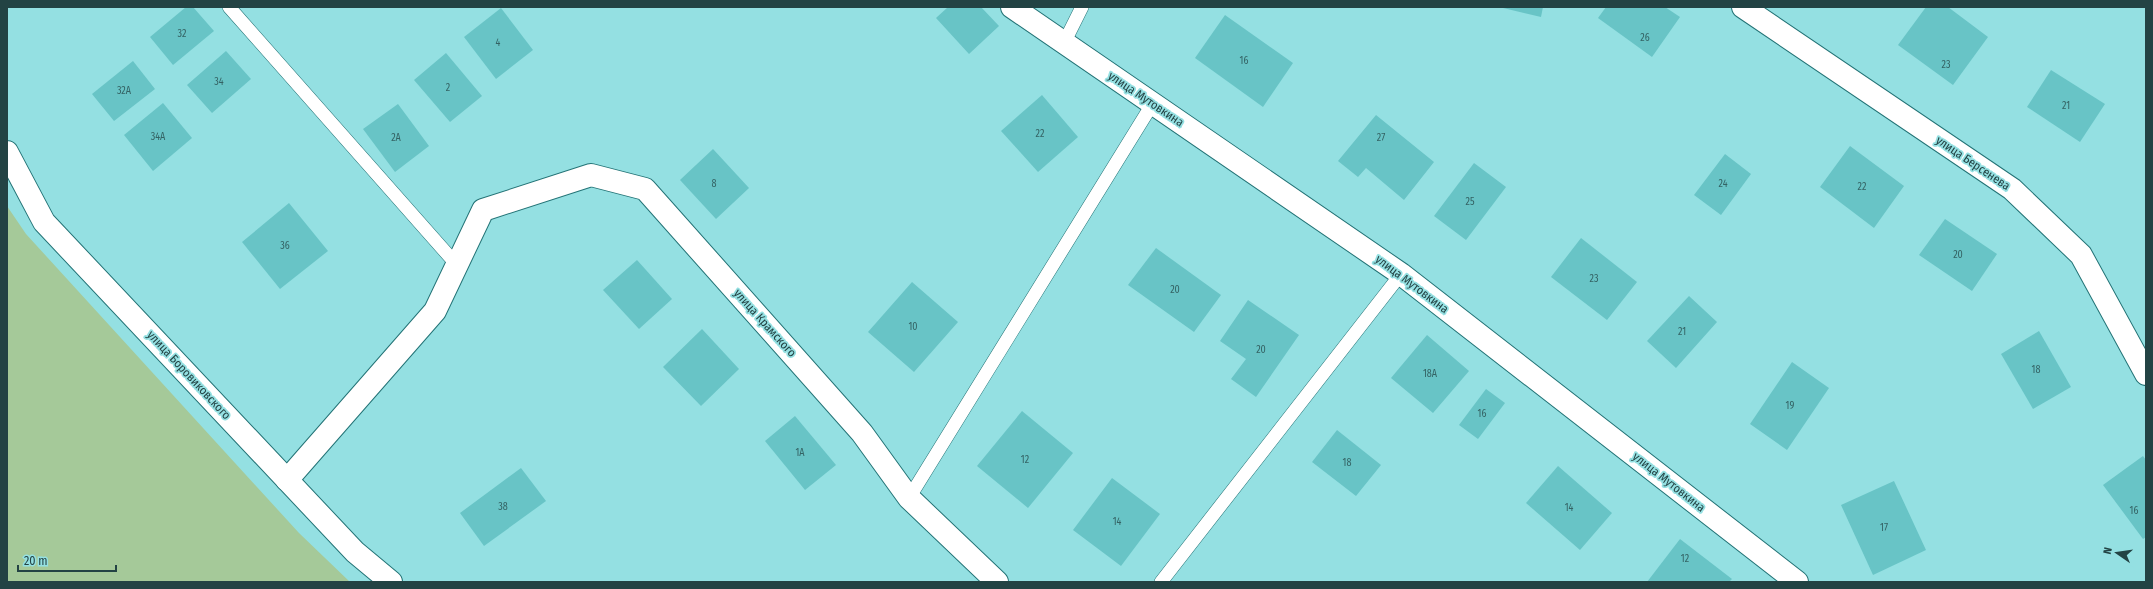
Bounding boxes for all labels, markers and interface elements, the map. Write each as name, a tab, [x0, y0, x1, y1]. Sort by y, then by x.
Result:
house number: 32	[178, 28, 187, 40]
house number: 26	[1640, 32, 1650, 44]
house number: 4	[496, 37, 501, 49]
house number: 16	[1240, 55, 1248, 67]
house number: 23	[1942, 59, 1951, 71]
street label: улица Мутовкина	[1106, 69, 1186, 129]
house number: 34	[214, 76, 224, 88]
house number: 2	[446, 82, 451, 94]
house number: 32А	[117, 85, 132, 97]
house number: 21	[2062, 100, 2070, 112]
house number: 22	[1036, 128, 1045, 140]
house number: 34А	[151, 131, 166, 143]
house number: 2А	[391, 132, 402, 144]
house number: 27	[1377, 132, 1385, 144]
street label: улица Берсенева	[1933, 133, 2013, 193]
house number: 8	[712, 178, 717, 190]
house number: 24	[1718, 178, 1728, 190]
house number: 22	[1858, 181, 1867, 193]
house number: 25	[1466, 196, 1475, 208]
house number: 36	[280, 240, 290, 252]
house number: 20	[1953, 249, 1963, 261]
street label: улица Мутовкина	[1373, 252, 1451, 316]
house number: 23	[1590, 273, 1599, 285]
house number: 20	[1170, 284, 1180, 296]
street label: улица Крамского	[731, 286, 799, 360]
house number: 10	[908, 321, 918, 333]
house number: 21	[1678, 326, 1686, 338]
street label: улица Боровиковского	[144, 328, 234, 422]
house number: 20	[1256, 344, 1266, 356]
house number: 18	[2032, 364, 2040, 376]
house number: 18А	[1423, 368, 1438, 380]
house number: 19	[1786, 400, 1795, 412]
house number: 16	[1478, 408, 1486, 420]
house number: 1А	[795, 447, 805, 459]
street label: улица Мутовкина	[1630, 449, 1708, 515]
house number: 12	[1021, 454, 1030, 466]
house number: 18	[1343, 457, 1351, 469]
house number: 38	[498, 501, 508, 513]
house number: 14	[1565, 502, 1574, 514]
house number: 16	[2130, 505, 2138, 517]
house number: 14	[1113, 516, 1122, 528]
house number: 17	[1880, 522, 1888, 534]
north arrow	[2097, 533, 2137, 573]
text: N	[2101, 546, 2115, 556]
scale bar	[18, 547, 116, 573]
house number: 12	[1681, 553, 1690, 565]
text: 20 m	[24, 554, 48, 568]

